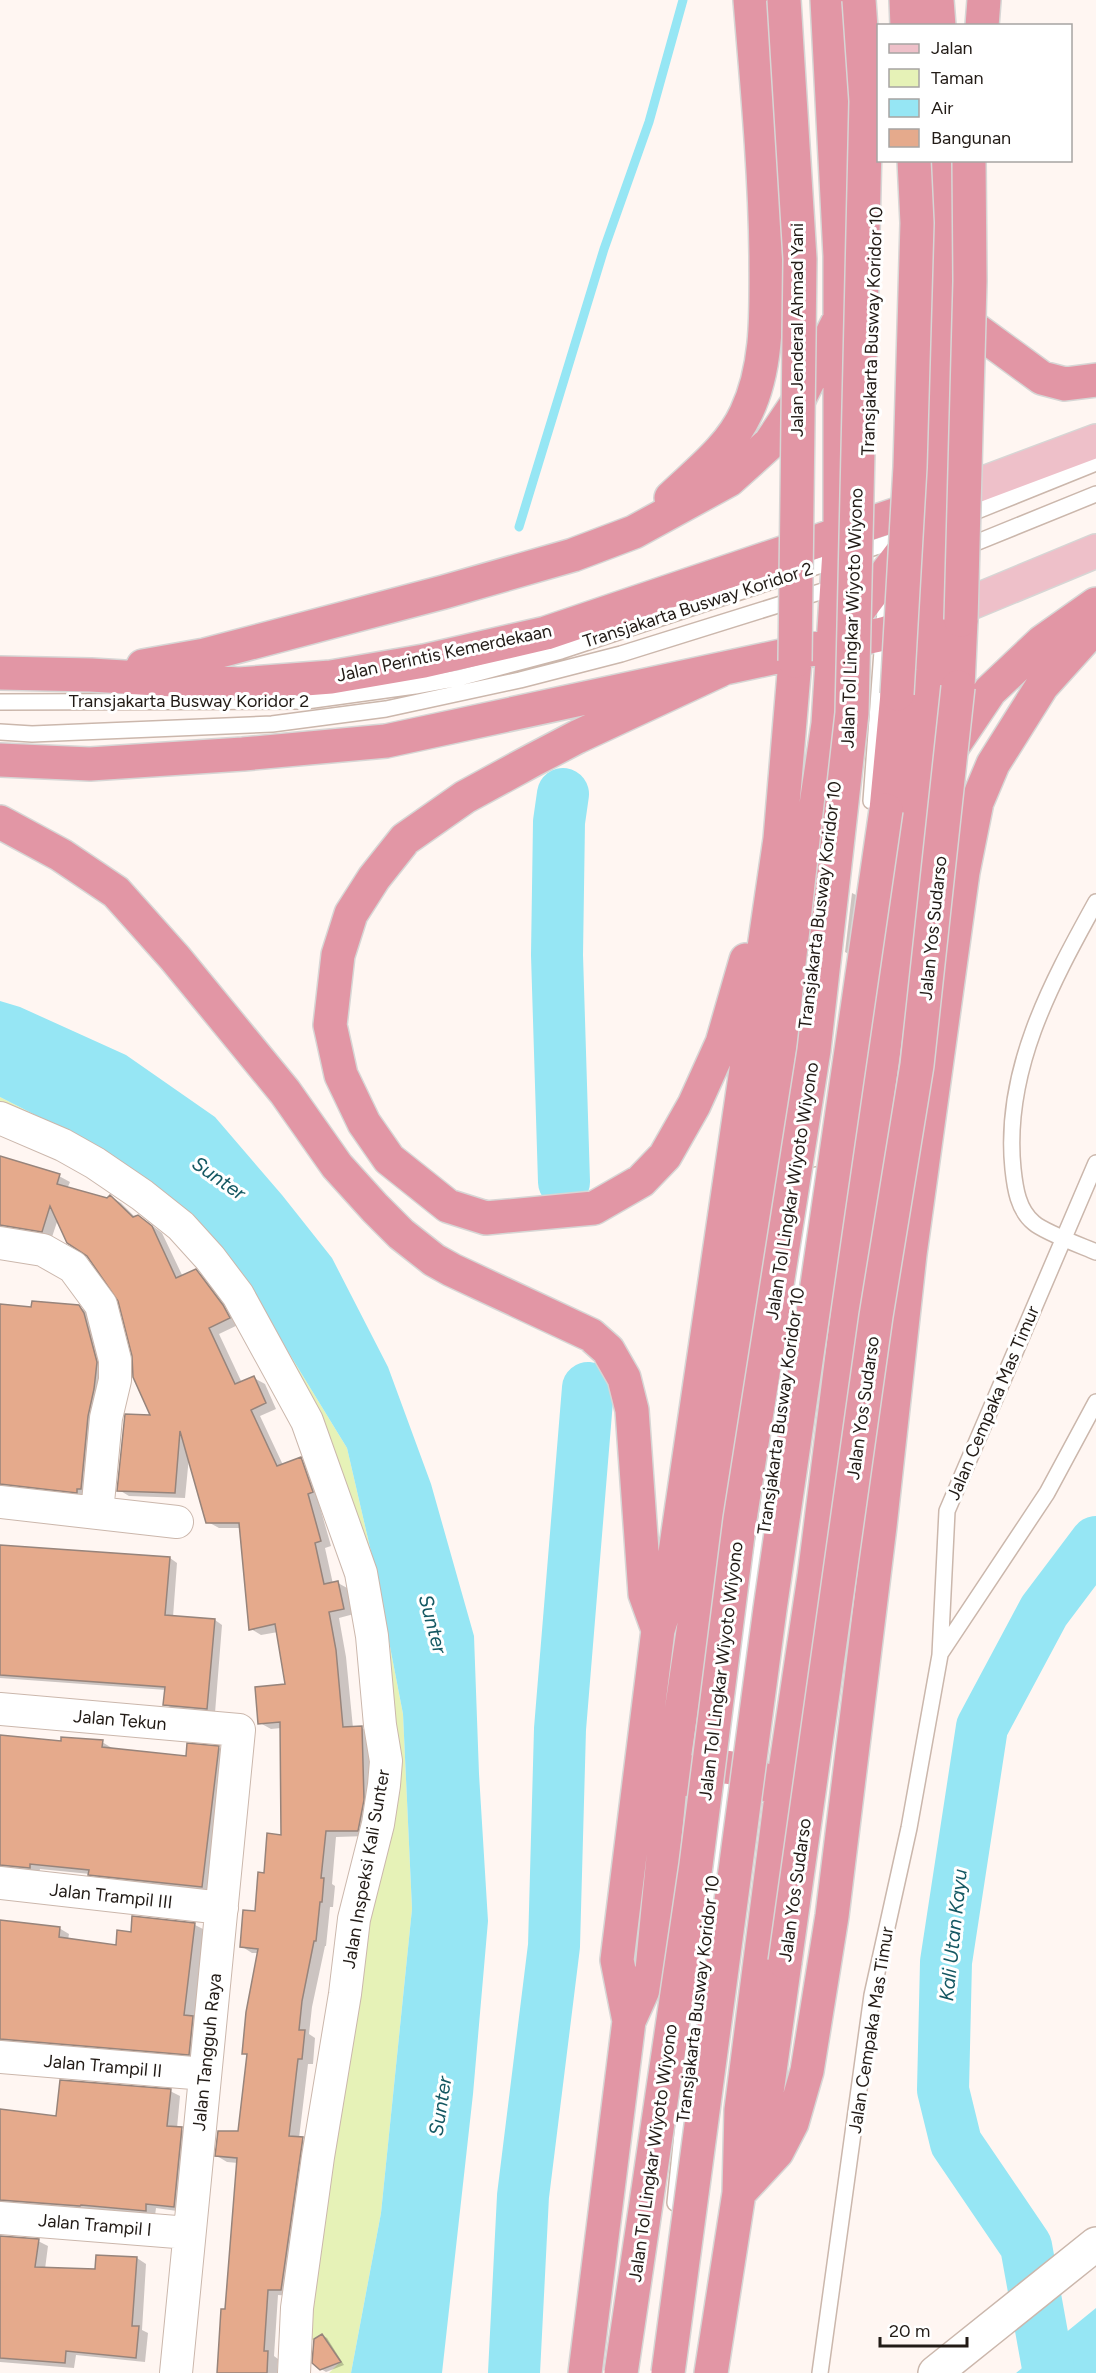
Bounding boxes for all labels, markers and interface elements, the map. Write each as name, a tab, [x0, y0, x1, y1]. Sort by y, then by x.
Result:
legend	[877, 24, 1072, 162]
text: Jalan	[931, 37, 973, 59]
text: Taman	[931, 67, 984, 89]
text: Air	[931, 97, 953, 119]
text: Bangunan	[931, 127, 1011, 149]
street label: Transjakarta Busway Koridor 10	[857, 206, 887, 456]
street label: Jalan Jenderal Ahmad Yani	[786, 223, 808, 437]
street label: Jalan Tol Lingkar Wiyoto Wiyono	[836, 487, 868, 749]
street label: Transjakarta Busway Koridor 2	[580, 557, 816, 653]
street label: Jalan Perintis Kemerdekaan	[334, 619, 554, 687]
street label: Transjakarta Busway Koridor 2	[69, 690, 309, 712]
street label: Transjakarta Busway Koridor 10	[794, 780, 846, 1030]
street label: Jalan Yos Sudarso	[914, 855, 952, 1001]
street label: Jalan Tol Lingkar Wiyoto Wiyono	[761, 1061, 823, 1321]
water label: Sunter	[188, 1151, 251, 1206]
street label: Transjakarta Busway Koridor 10	[753, 1286, 809, 1536]
street label: Jalan Cempaka Mas Timur	[942, 1303, 1044, 1503]
street label: Jalan Yos Sudarso	[842, 1335, 884, 1481]
street label: Jalan Tol Lingkar Wiyoto Wiyono	[694, 1540, 748, 1802]
water label: Sunter	[414, 1592, 453, 1657]
street label: Jalan Tekun	[72, 1705, 168, 1735]
street label: Jalan Inspeksi Kali Sunter	[338, 1768, 394, 1970]
street label: Jalan Yos Sudarso	[774, 1817, 816, 1963]
water label: Kali Utan Kayu	[934, 1868, 972, 2002]
street label: Transjakarta Busway Koridor 10	[672, 1874, 724, 2124]
street label: Jalan Trampil III	[48, 1879, 174, 1913]
street label: Jalan Cempaka Mas Timur	[844, 1925, 898, 2135]
street label: Jalan Tangguh Raya	[188, 1972, 226, 2132]
street label: Jalan Tol Lingkar Wiyoto Wiyono	[624, 2022, 682, 2284]
street label: Jalan Trampil II	[43, 2050, 163, 2082]
water label: Sunter	[423, 2073, 457, 2138]
street label: Jalan Trampil I	[37, 2209, 153, 2241]
scale bar	[880, 2310, 967, 2348]
text: 20 m	[889, 2320, 930, 2342]

